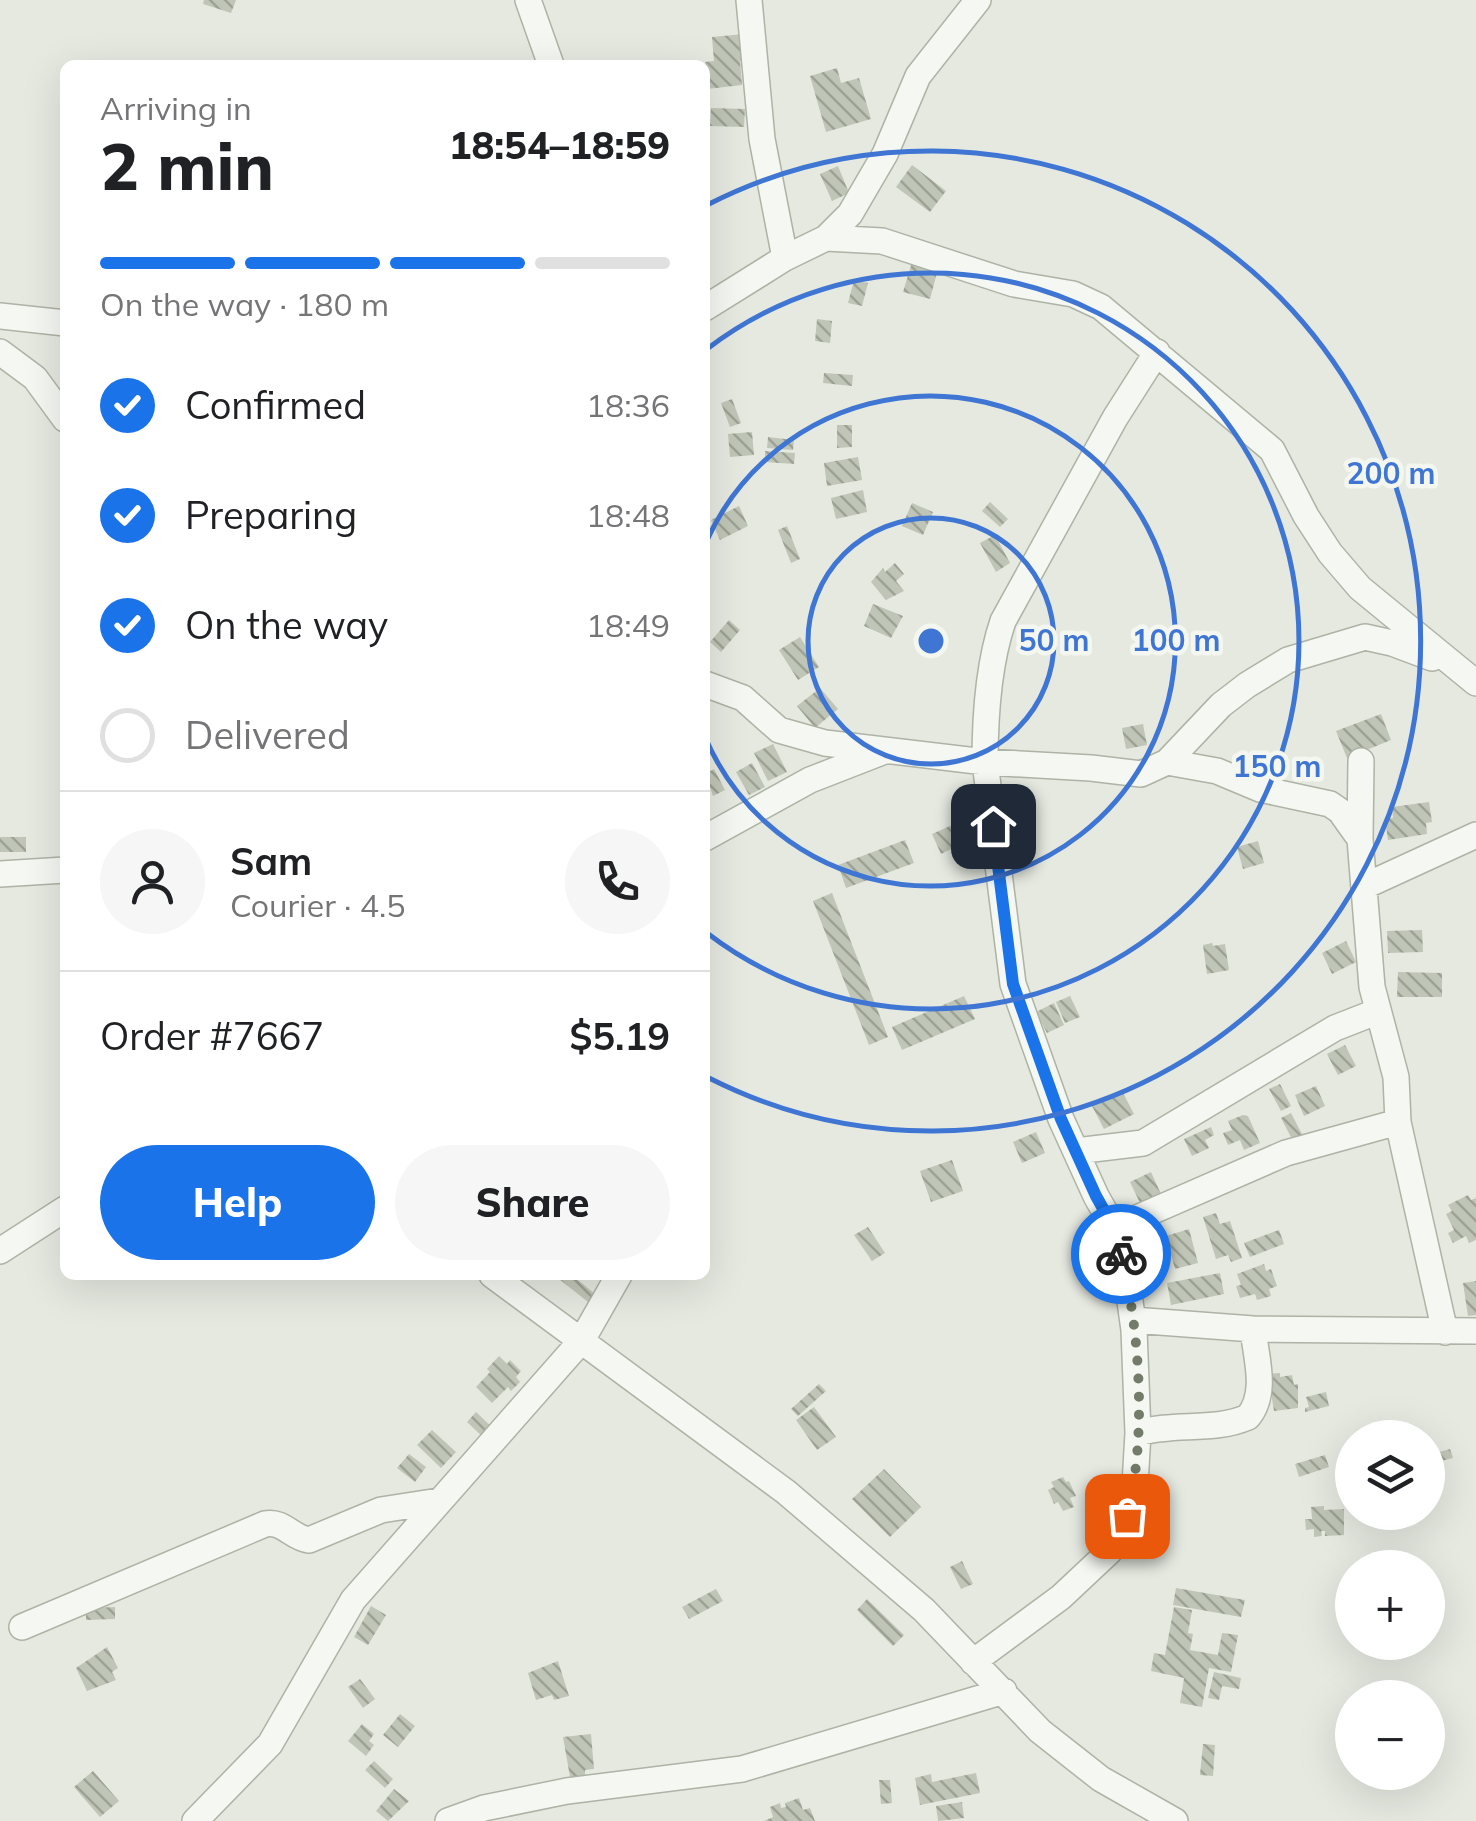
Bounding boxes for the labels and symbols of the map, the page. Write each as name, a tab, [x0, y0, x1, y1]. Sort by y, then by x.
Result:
text: 200 m	[1346, 454, 1436, 492]
text: 50 m	[1018, 621, 1090, 659]
text: 100 m	[1131, 621, 1221, 659]
centre of rings	[913, 623, 949, 659]
text: 150 m	[1232, 747, 1322, 785]
pin	[951, 784, 1036, 869]
courier	[1071, 1204, 1171, 1304]
pin	[1085, 1474, 1170, 1559]

